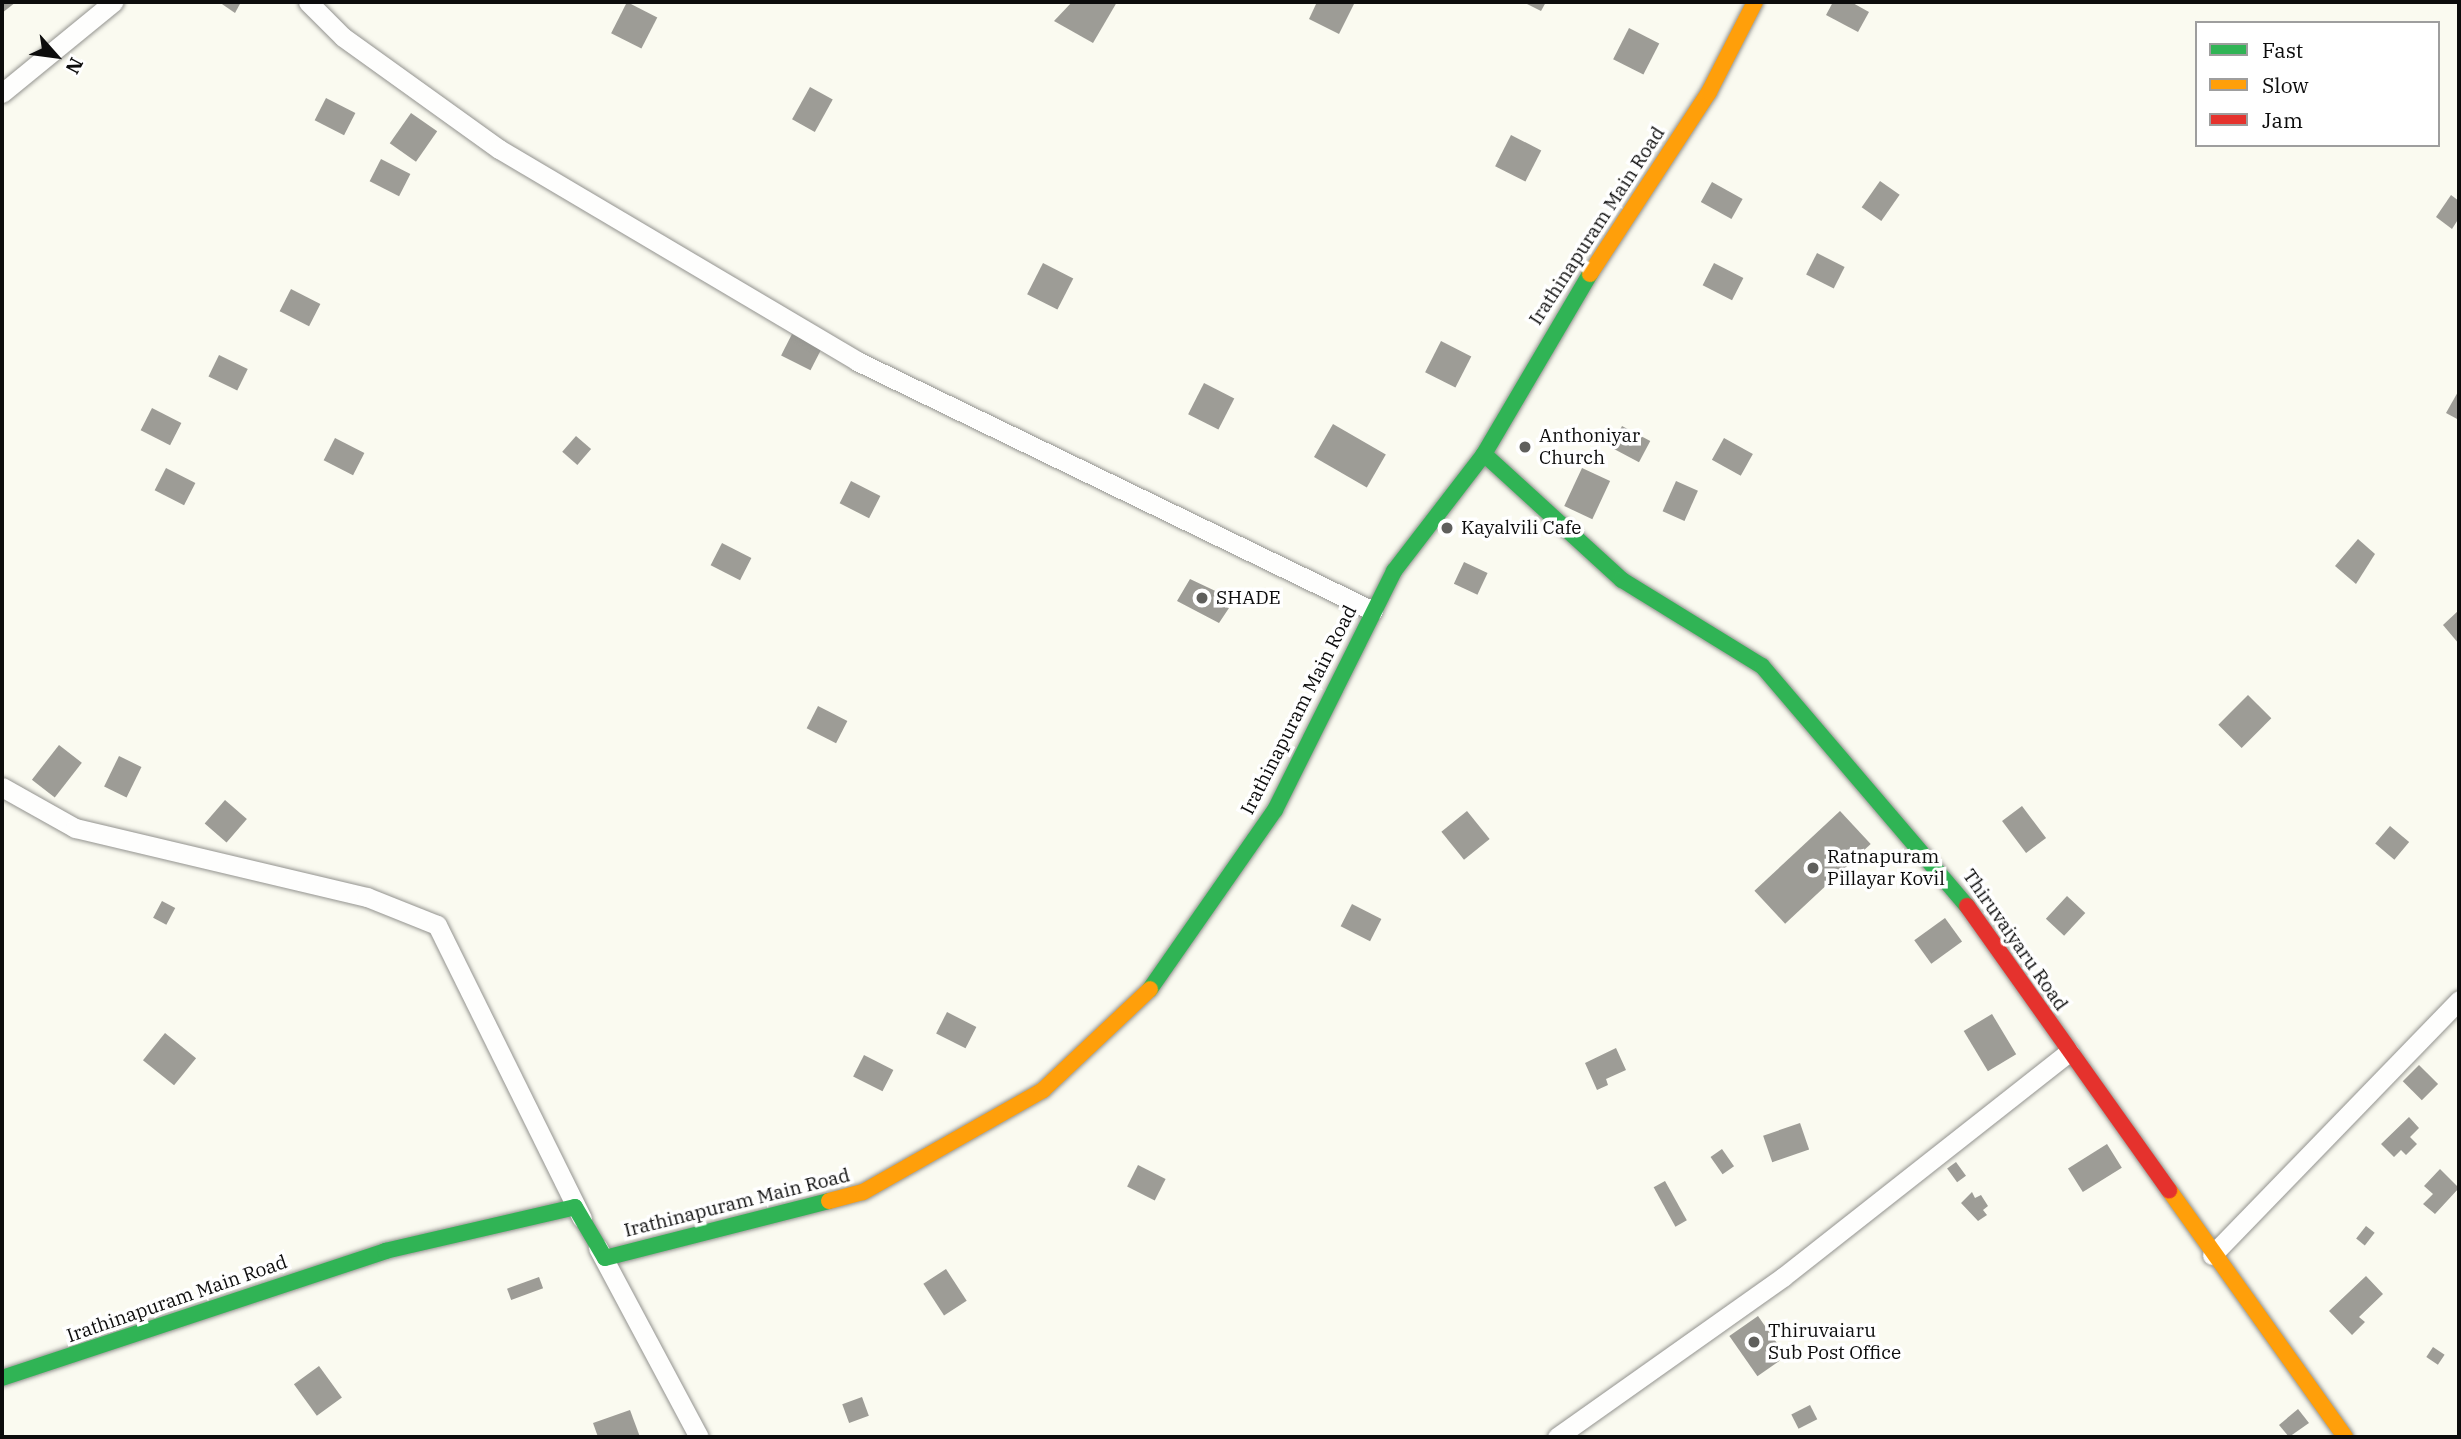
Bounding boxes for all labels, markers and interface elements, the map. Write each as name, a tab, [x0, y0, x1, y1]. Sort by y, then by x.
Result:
north arrow	[21, 21, 91, 91]
legend	[2195, 21, 2440, 147]
text: Fast	[2262, 36, 2303, 64]
text: N	[60, 54, 89, 78]
text: Slow	[2262, 71, 2309, 99]
text: Jam	[2262, 106, 2303, 134]
street label: Irathinapuram Main Road	[1524, 123, 1670, 329]
place label: Anthoniyar Church	[1539, 425, 1640, 469]
marker: Anthoniyar Church	[1517, 439, 1533, 455]
place label: Kayalvili Cafe	[1461, 517, 1582, 539]
marker: Kayalvili Cafe	[1439, 520, 1455, 536]
place label: SHADE	[1216, 587, 1281, 609]
marker: SHADE	[1194, 590, 1210, 606]
street label: Irathinapuram Main Road	[1236, 602, 1362, 818]
place label: Ratnapuram Pillayar Kovil	[1827, 846, 1945, 890]
marker: Ratnapuram Pillayar Kovil	[1805, 860, 1821, 876]
street label: Thiruvaiyaru Road	[1958, 865, 2072, 1015]
street label: Irathinapuram Main Road	[622, 1164, 852, 1242]
street label: Irathinapuram Main Road	[64, 1250, 290, 1348]
place label: Thiruvaiaru Sub Post Office	[1768, 1320, 1901, 1364]
marker: Thiruvaiaru Sub Post Office	[1746, 1334, 1762, 1350]

